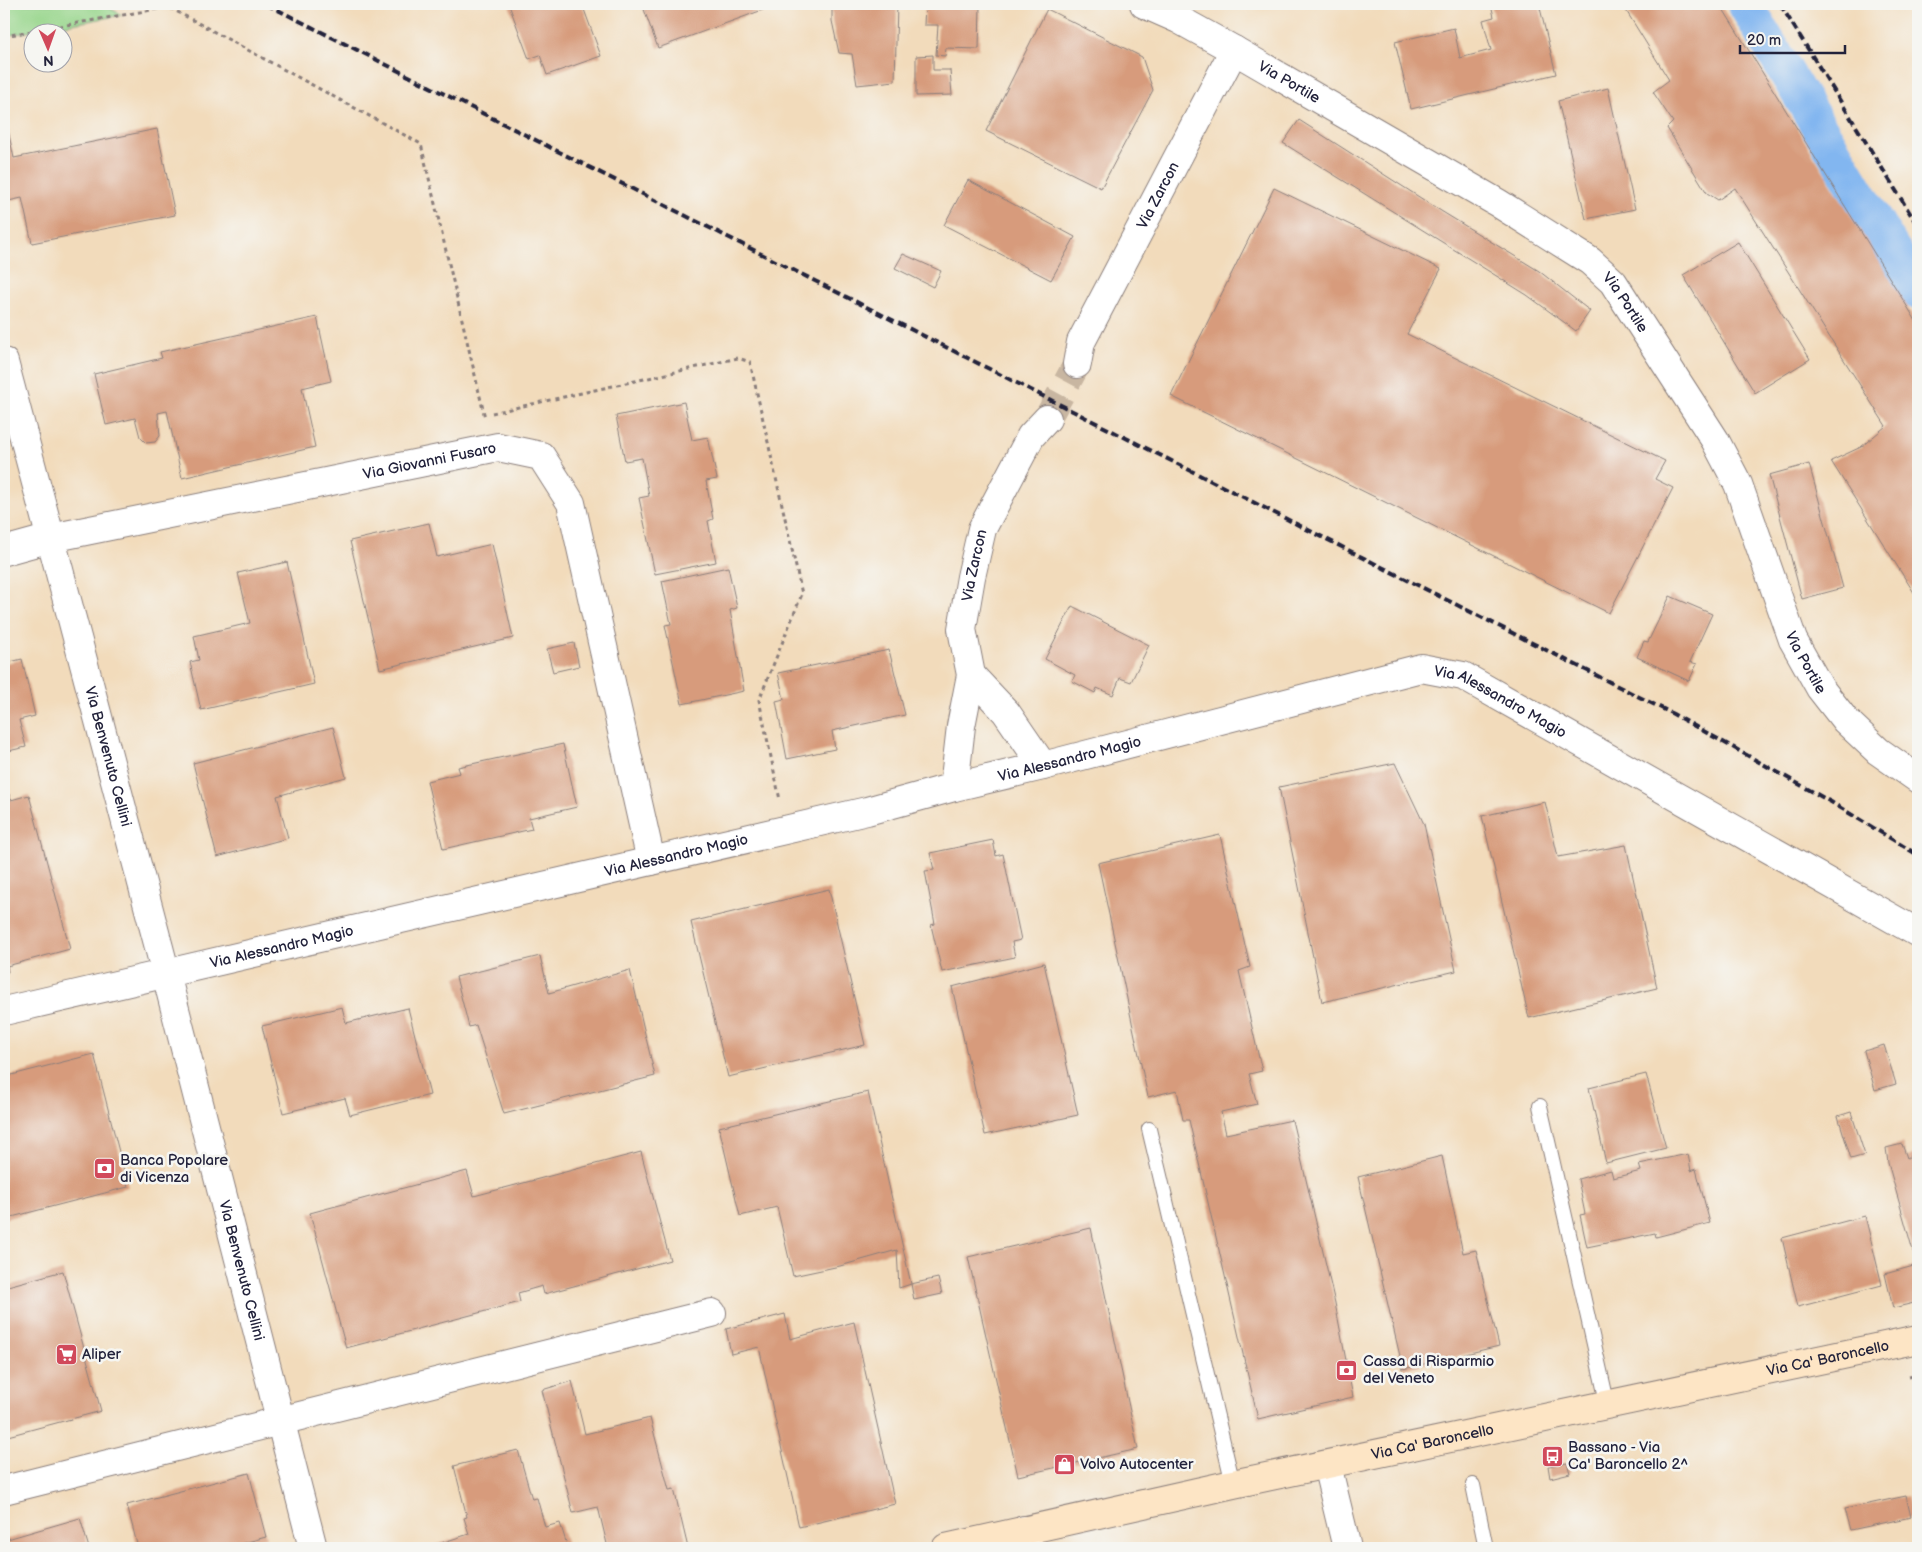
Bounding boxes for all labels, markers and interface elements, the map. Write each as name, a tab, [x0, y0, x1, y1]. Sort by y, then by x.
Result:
north arrow	[22, 22, 72, 72]
scale bar	[1740, 22, 1844, 54]
text: 20 m	[1747, 31, 1781, 50]
text: N	[43, 52, 54, 69]
street label: Via Portile	[1255, 57, 1324, 108]
street label: Via Zarcon	[1133, 159, 1184, 232]
street label: Via Portile	[1598, 268, 1652, 336]
street label: Via Giovanni Fusaro	[361, 439, 498, 484]
street label: Via Zarcon	[958, 528, 992, 603]
street label: Via Portile	[1781, 629, 1830, 698]
street label: Via Alessandro Magio	[1432, 662, 1570, 743]
street label: Via Benvenuto Cellini	[80, 684, 136, 829]
street label: Via Alessandro Magio	[996, 732, 1143, 786]
street label: Via Alessandro Magio	[603, 830, 750, 882]
street label: Via Alessandro Magio	[208, 921, 356, 973]
place label: Banca Popolare di Vicenza	[120, 1151, 228, 1187]
bank icon: Banca Popolare di Vicenza	[92, 1157, 116, 1181]
street label: Via Benvenuto Cellini	[214, 1198, 269, 1343]
street label: Via Ca' Baroncello	[1765, 1336, 1891, 1381]
supermarket icon: Aliper	[54, 1342, 78, 1366]
place label: Aliper	[82, 1345, 122, 1364]
place label: Cassa di Risparmio del Veneto	[1363, 1352, 1494, 1388]
bank icon: Cassa di Risparmio del Veneto	[1335, 1358, 1359, 1382]
street label: Via Ca' Baroncello	[1370, 1420, 1496, 1464]
place label: Bassano - Via Ca' Baroncello 2^	[1568, 1438, 1688, 1474]
bus stop icon: Bassano - Via Ca' Baroncello 2^	[1540, 1444, 1564, 1468]
shop icon: Volvo Autocenter	[1052, 1452, 1076, 1476]
place label: Volvo Autocenter	[1080, 1455, 1194, 1474]

